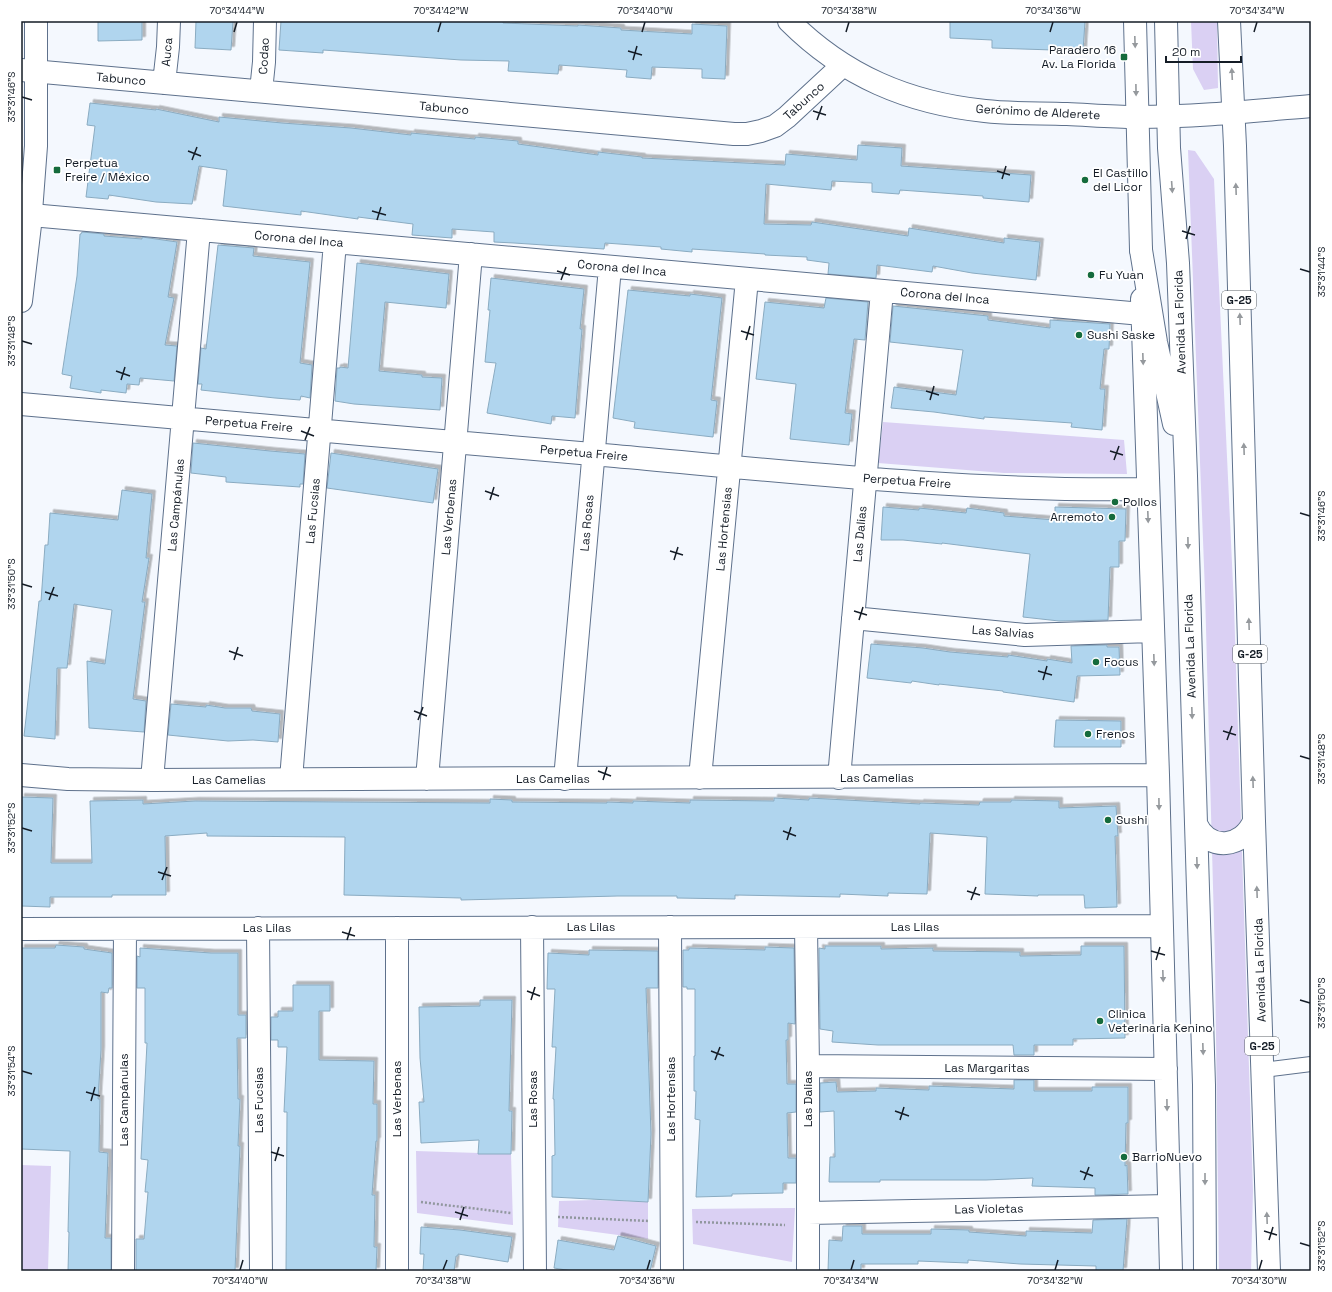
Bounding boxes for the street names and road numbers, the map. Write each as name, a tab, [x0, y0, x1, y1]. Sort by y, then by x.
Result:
street label: Auca	[158, 37, 176, 67]
street label: Codao	[255, 37, 273, 75]
street label: Tabunco	[95, 69, 147, 89]
street label: Tabunco	[780, 78, 828, 124]
street label: Tabunco	[418, 98, 470, 118]
street label: Gerónimo de Alderete	[975, 101, 1101, 123]
street label: Corona del Inca	[254, 227, 344, 251]
street label: Corona del Inca	[577, 256, 667, 280]
street label: Avenida La Florida	[1170, 270, 1190, 374]
street label: Corona del Inca	[900, 284, 990, 308]
road number: G-25	[1222, 291, 1256, 309]
street label: Perpetua Freire	[204, 412, 294, 436]
street label: Perpetua Freire	[539, 441, 629, 465]
street label: Las Campánulas	[164, 458, 188, 552]
street label: Perpetua Freire	[862, 470, 952, 492]
street label: Las Fucsias	[302, 477, 324, 545]
street label: Las Verbenas	[438, 478, 460, 556]
street label: Las Hortensias	[712, 486, 736, 572]
street label: Las Rosas	[577, 494, 597, 552]
street label: Las Dalias	[850, 505, 870, 563]
street label: Avenida La Florida	[1180, 594, 1200, 698]
street label: Las Salvias	[971, 622, 1035, 642]
road number: G-25	[1233, 645, 1267, 663]
street label: Las Camelias	[840, 770, 914, 786]
street label: Las Camelias	[516, 771, 590, 787]
street label: Las Camelias	[192, 772, 266, 788]
street label: Avenida La Florida	[1250, 918, 1270, 1022]
street label: Las Lilas	[567, 919, 615, 935]
street label: Las Lilas	[891, 919, 939, 935]
street label: Las Lilas	[243, 920, 291, 936]
road number: G-25	[1245, 1037, 1279, 1055]
street label: Las Campánulas	[116, 1053, 132, 1147]
street label: Las Hortensias	[663, 1057, 679, 1141]
street label: Las Margaritas	[944, 1060, 1030, 1076]
street label: Las Verbenas	[389, 1061, 405, 1137]
street label: Las Fucsias	[251, 1067, 267, 1133]
street label: Las Rosas	[525, 1070, 541, 1128]
street label: Las Dalias	[800, 1071, 816, 1127]
street label: Las Violetas	[954, 1200, 1024, 1218]

